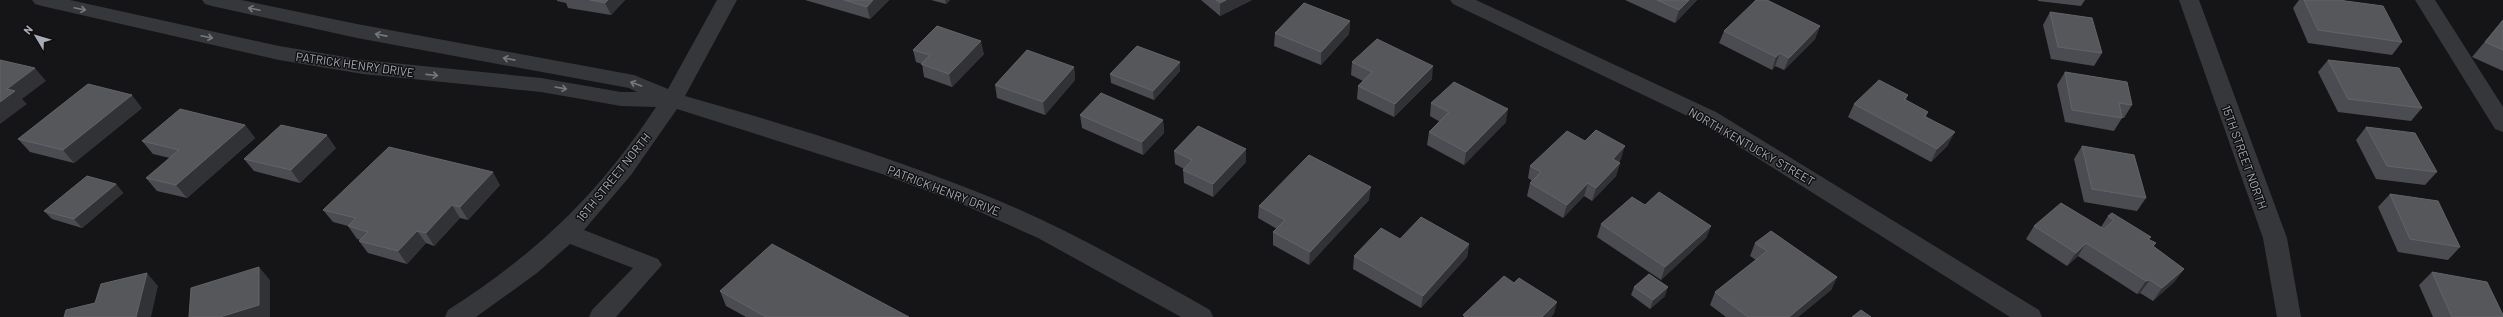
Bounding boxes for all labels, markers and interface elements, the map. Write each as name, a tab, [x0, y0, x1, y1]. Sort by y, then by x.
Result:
one-way arrow	[248, 4, 261, 12]
one-way arrow	[73, 5, 86, 13]
north arrow	[16, 16, 56, 56]
text: N	[20, 23, 35, 36]
one-way arrow	[375, 31, 388, 39]
one-way arrow	[200, 33, 213, 41]
street label: PATRICK HENRY DRIVE	[295, 49, 415, 79]
one-way arrow	[503, 55, 516, 63]
one-way arrow	[425, 71, 438, 78]
one-way arrow	[631, 79, 643, 87]
one-way arrow	[554, 85, 567, 93]
street label: 15TH STREET NORTH	[2220, 103, 2270, 211]
street label: NORTH KENTUCKY STREET	[1686, 104, 1818, 188]
street label: 16TH STREET NORTH	[573, 130, 653, 224]
street label: PATRICK HENRY DRIVE	[886, 162, 1002, 218]

